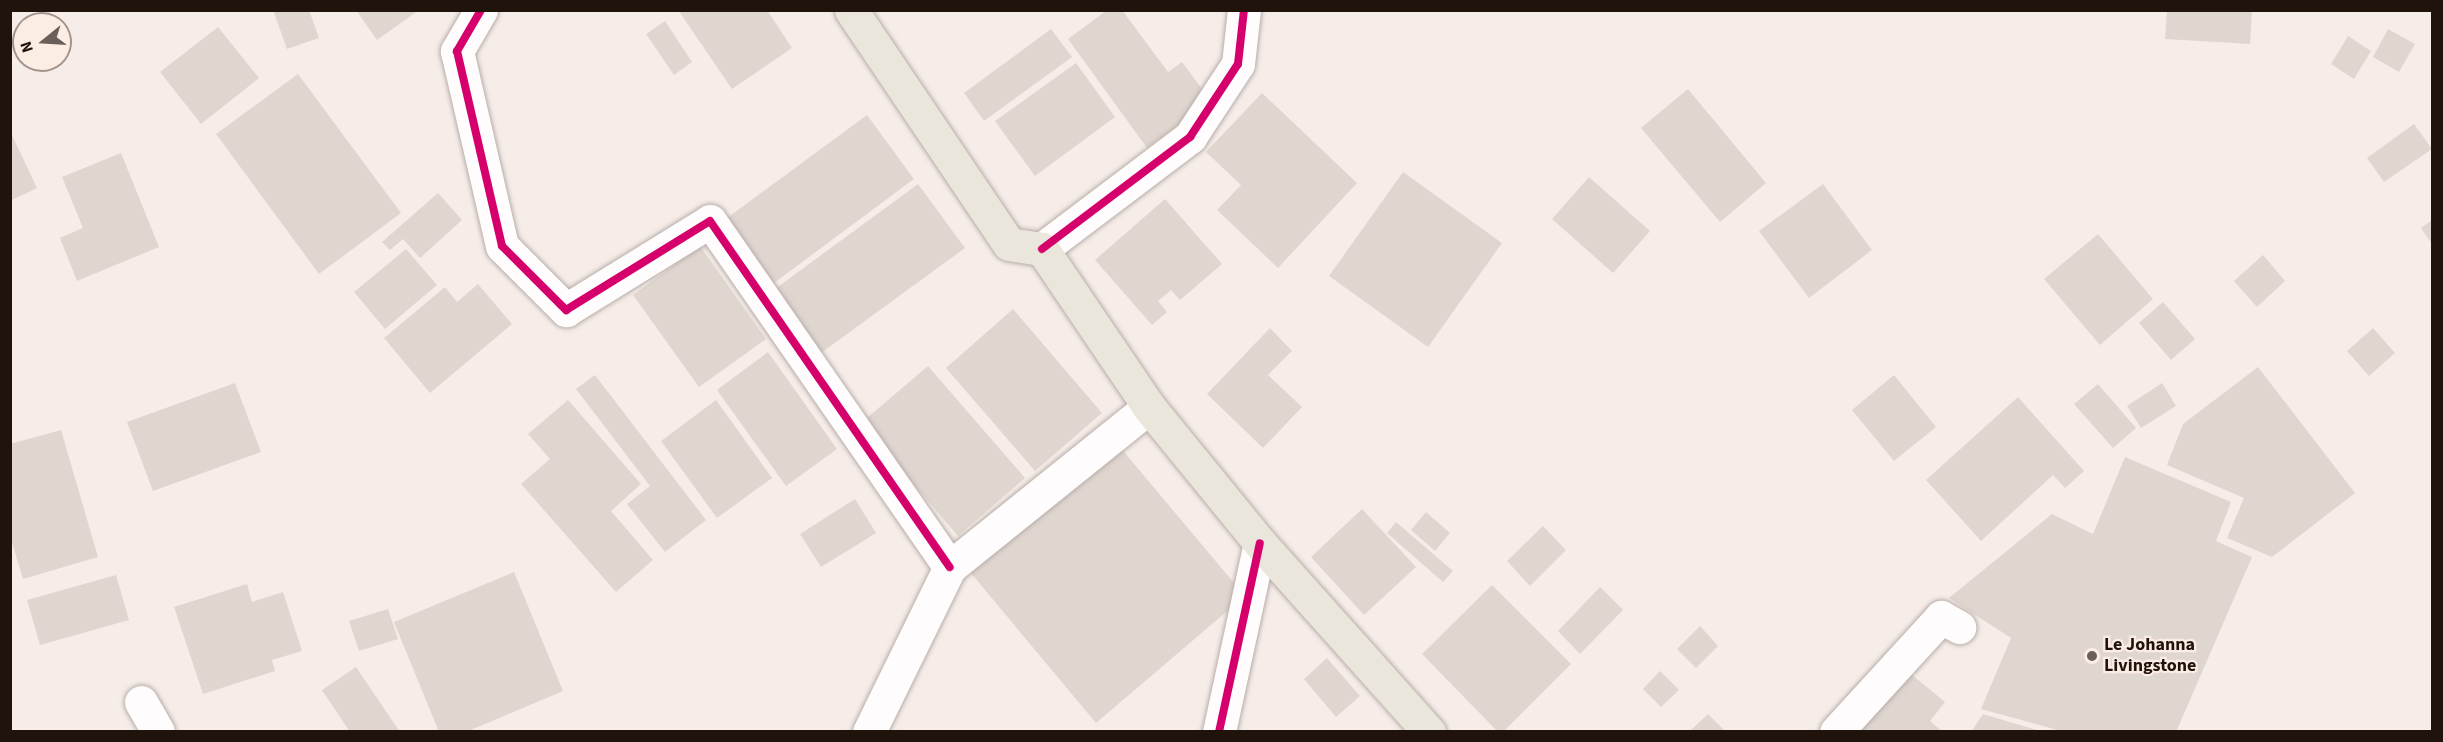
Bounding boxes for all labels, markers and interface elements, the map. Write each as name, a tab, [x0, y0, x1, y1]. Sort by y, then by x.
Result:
north arrow	[12, 12, 72, 72]
text: N	[15, 38, 39, 55]
place label: Le Johanna Livingstone	[2104, 635, 2196, 678]
marker: Le Johanna Livingstone	[2085, 649, 2099, 663]

